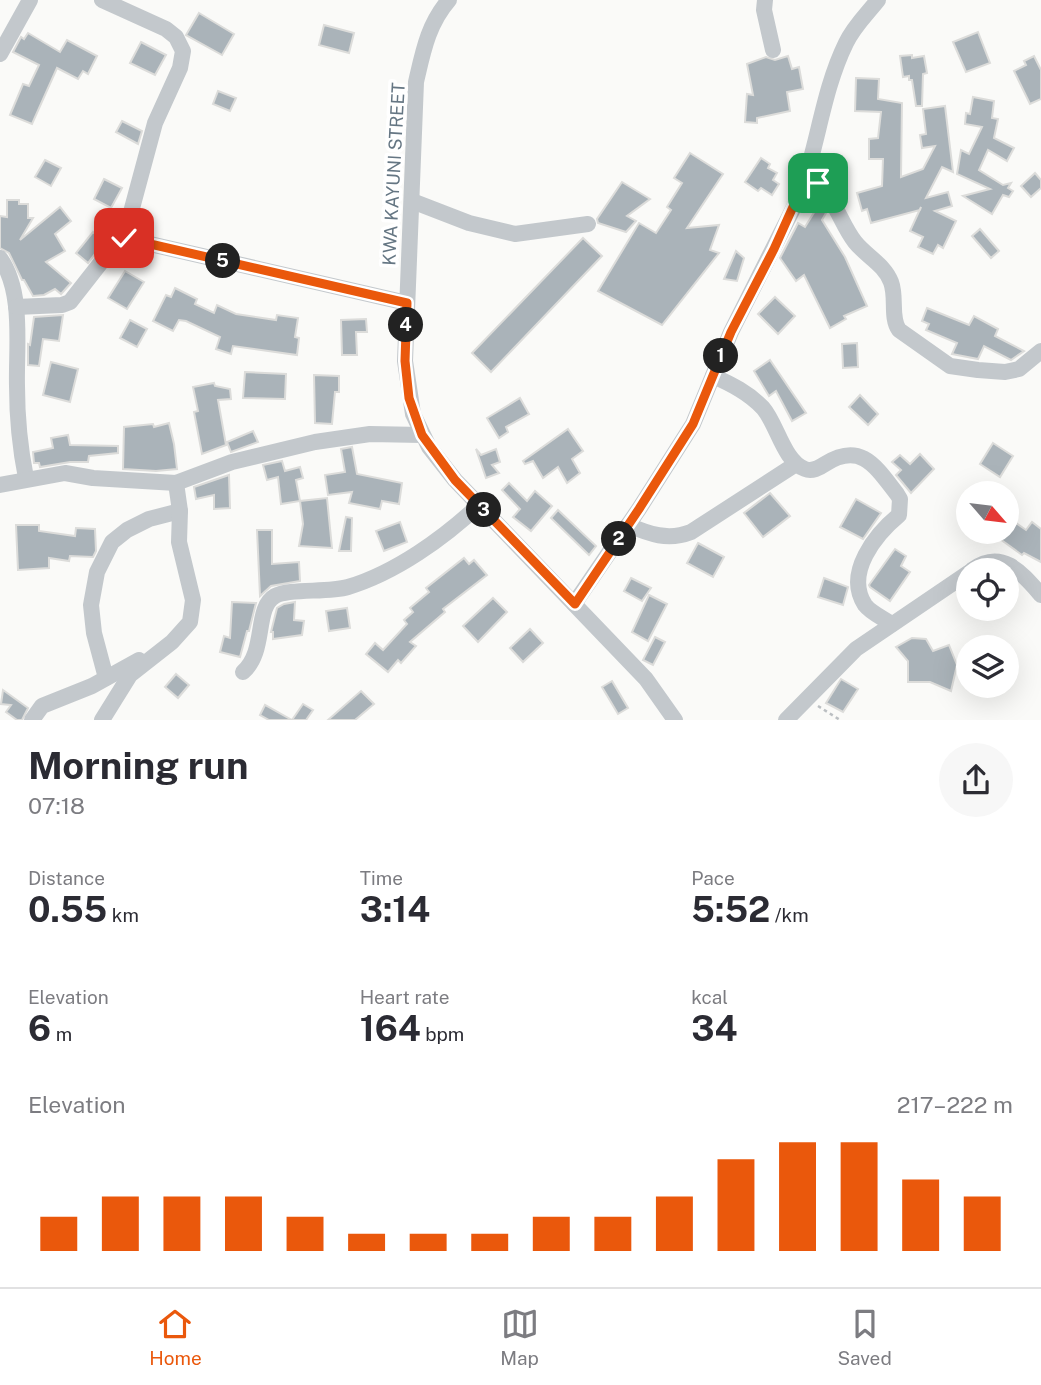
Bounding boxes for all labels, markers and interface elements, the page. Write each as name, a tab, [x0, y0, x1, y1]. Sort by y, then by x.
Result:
street label: KWA KAYUNI STREET	[378, 82, 409, 266]
pin	[788, 153, 848, 213]
icon: arrive	[799, 164, 837, 202]
pin	[94, 208, 154, 268]
icon: check	[105, 219, 143, 257]
pin: 5	[206, 244, 241, 278]
text: 5	[216, 249, 229, 271]
pin: 4	[388, 308, 424, 342]
text: 4	[399, 313, 412, 335]
pin: 1	[704, 338, 738, 374]
text: 1	[716, 344, 725, 366]
north arrow	[956, 481, 1018, 544]
map controls	[956, 481, 1019, 698]
pin: 3	[466, 492, 502, 528]
text: 3	[477, 498, 490, 520]
pin: 2	[602, 522, 636, 556]
text: 2	[612, 527, 625, 549]
button: locate	[956, 558, 1019, 621]
button: layers	[956, 635, 1019, 698]
text: Morning run	[28, 743, 249, 788]
button: share	[939, 743, 1013, 817]
text: 07:18	[28, 792, 85, 819]
text: Distance	[28, 867, 105, 889]
text: Time	[360, 867, 403, 889]
text: Pace	[691, 867, 735, 889]
text: 0.55	[28, 889, 107, 930]
text: 3:14	[360, 889, 430, 930]
text: 5:52	[691, 889, 770, 930]
text: km	[107, 904, 139, 926]
text: /km	[770, 904, 809, 926]
text: Elevation	[28, 986, 109, 1008]
text: Heart rate	[360, 986, 449, 1008]
text: kcal	[691, 986, 728, 1008]
text: 6	[28, 1008, 51, 1049]
text: 164	[360, 1008, 421, 1049]
text: 34	[691, 1008, 737, 1049]
text: m	[51, 1023, 72, 1045]
text: bpm	[421, 1023, 464, 1045]
text: Elevation	[28, 1091, 126, 1118]
text: 217–222 m	[897, 1091, 1013, 1118]
tab: Home	[149, 1305, 202, 1369]
tab: Map	[500, 1305, 539, 1369]
tab: Saved	[837, 1305, 892, 1369]

